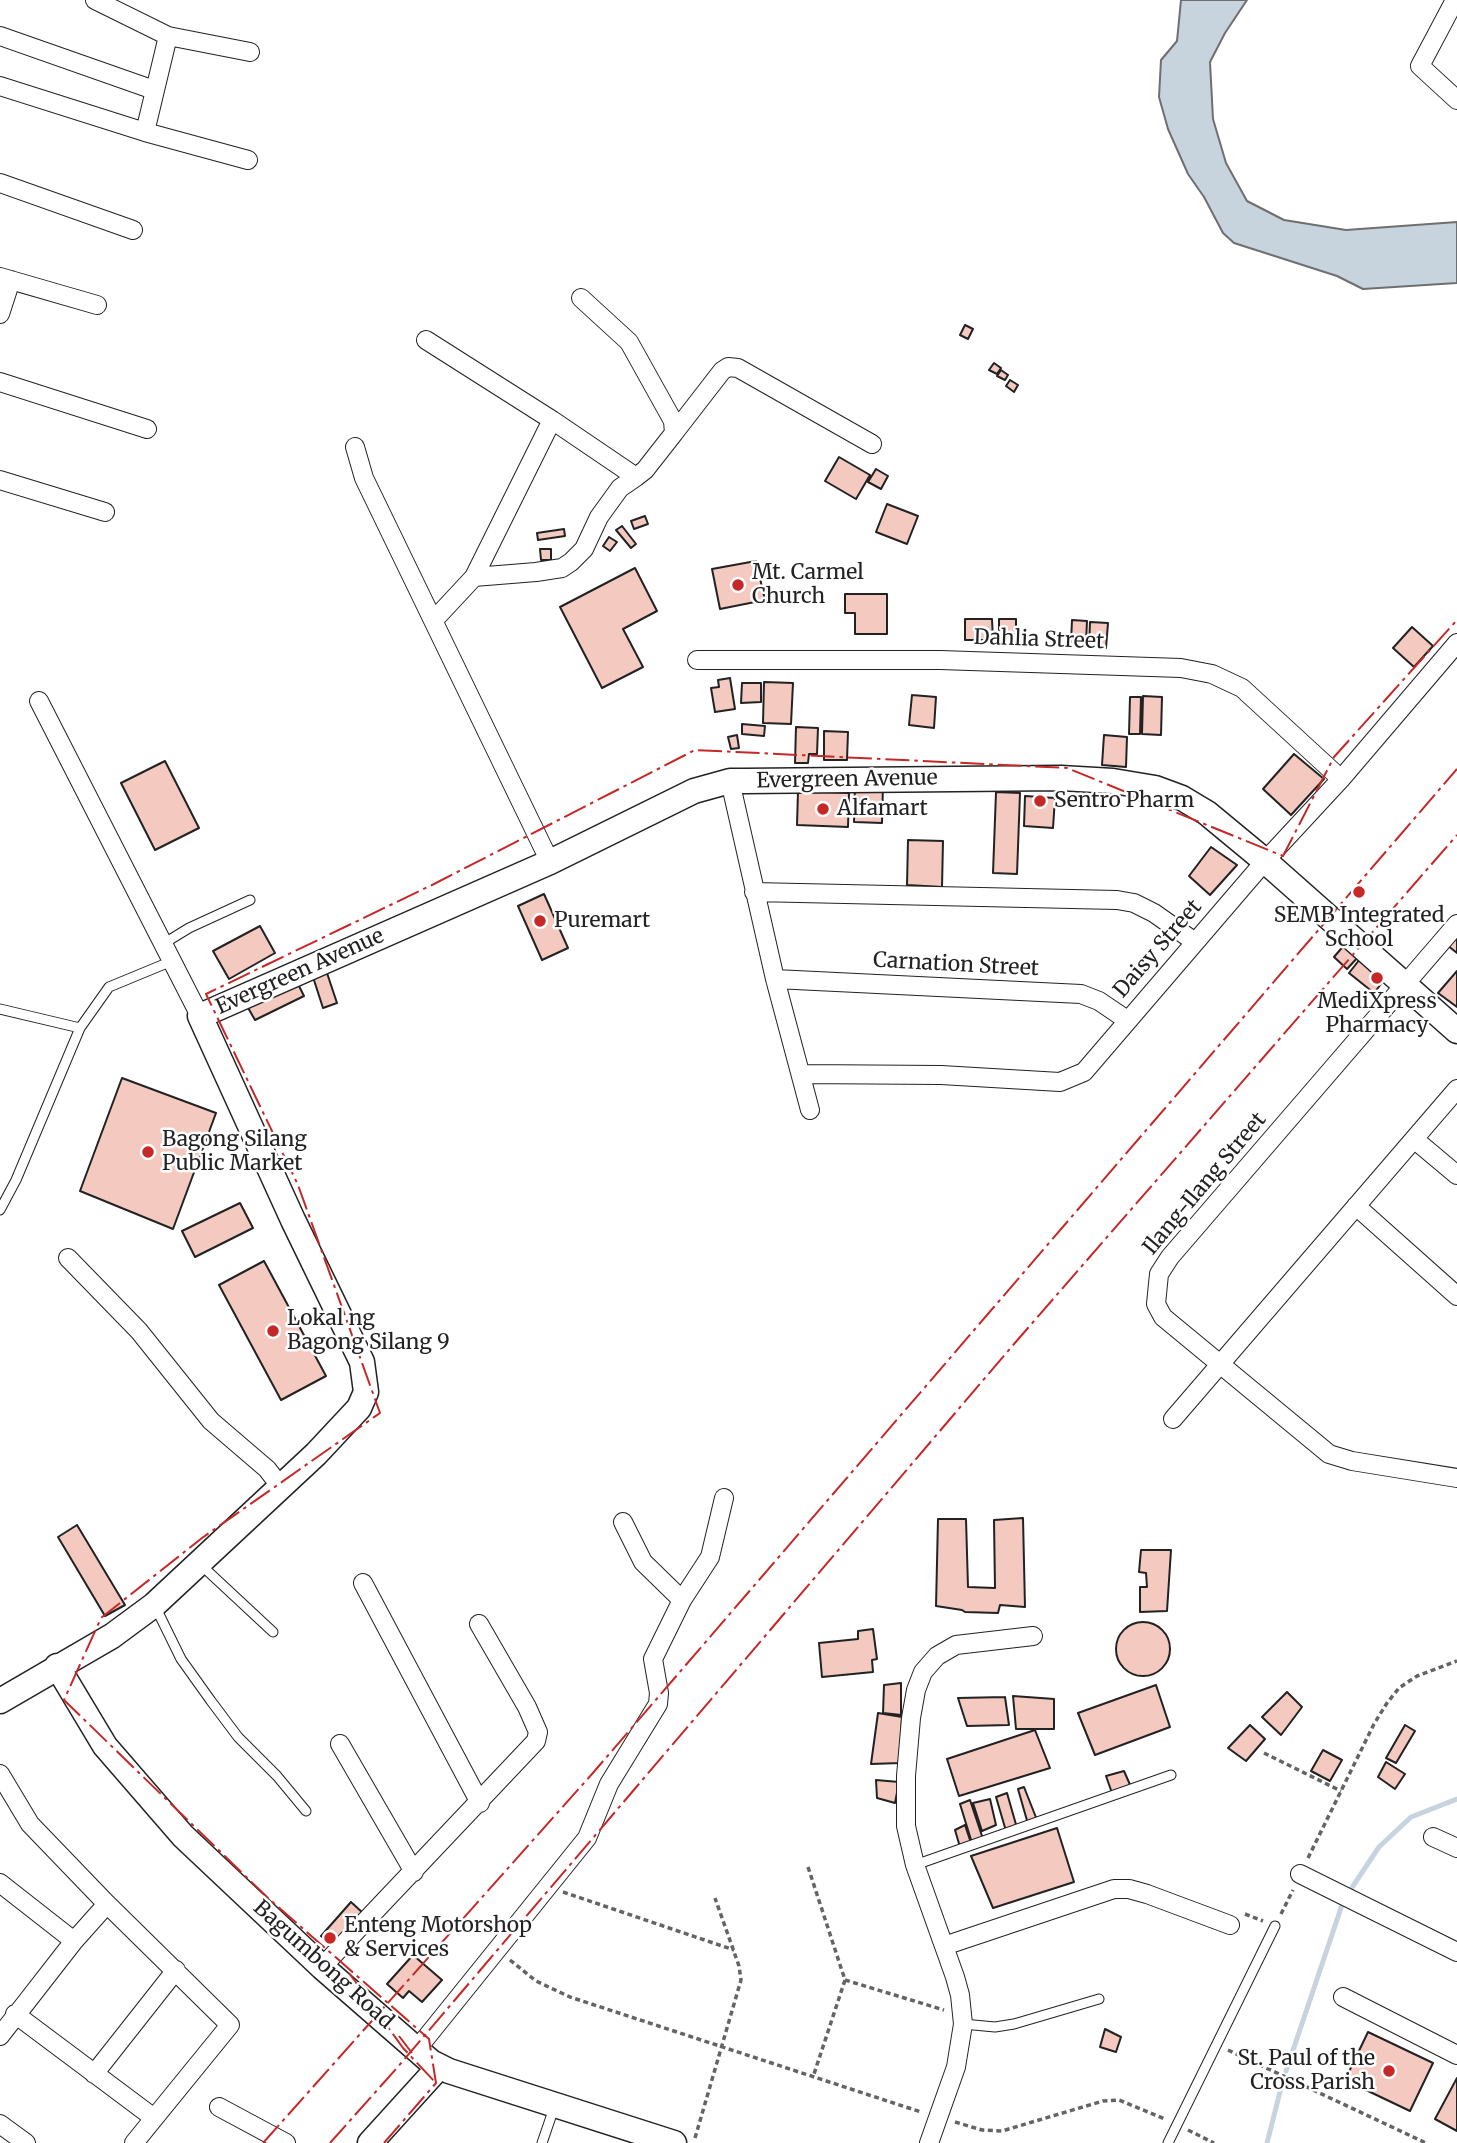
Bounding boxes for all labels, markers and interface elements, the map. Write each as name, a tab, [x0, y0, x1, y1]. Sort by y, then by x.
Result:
place label: Mt. Carmel Church	[752, 560, 864, 610]
marker: Mt. Carmel Church	[730, 577, 746, 593]
street label: Dahlia Street	[973, 625, 1105, 655]
street label: Evergreen Avenue	[756, 766, 938, 794]
place label: Sentro Pharm	[1054, 788, 1194, 814]
marker: Sentro Pharm	[1032, 793, 1048, 809]
place label: Alfamart	[837, 796, 928, 822]
marker: Alfamart	[815, 801, 831, 817]
marker: SEMB Integrated School	[1351, 884, 1367, 900]
street label: Daisy Street	[1109, 895, 1207, 1003]
place label: SEMB Integrated School	[1274, 903, 1444, 953]
place label: Puremart	[554, 908, 650, 934]
marker: Puremart	[532, 913, 548, 929]
street label: Evergreen Avenue	[212, 924, 388, 1020]
street label: Carnation Street	[873, 948, 1039, 982]
marker: MediXpress Pharmacy	[1369, 970, 1385, 986]
place label: MediXpress Pharmacy	[1317, 989, 1437, 1039]
street label: Ilang-Ilang Street	[1138, 1108, 1272, 1260]
place label: Bagong Silang Public Market	[162, 1127, 307, 1177]
marker: Bagong Silang Public Market	[140, 1144, 156, 1160]
place label: Lokal ng Bagong Silang 9	[287, 1306, 450, 1356]
marker: Lokal ng Bagong Silang 9	[265, 1323, 281, 1339]
street label: Bagumbong Road	[248, 1895, 398, 2035]
place label: Enteng Motorshop & Services	[344, 1913, 532, 1963]
marker: Enteng Motorshop & Services	[322, 1930, 338, 1946]
place label: St. Paul of the Cross Parish	[1237, 2046, 1375, 2096]
marker: St. Paul of the Cross Parish	[1381, 2063, 1397, 2079]

